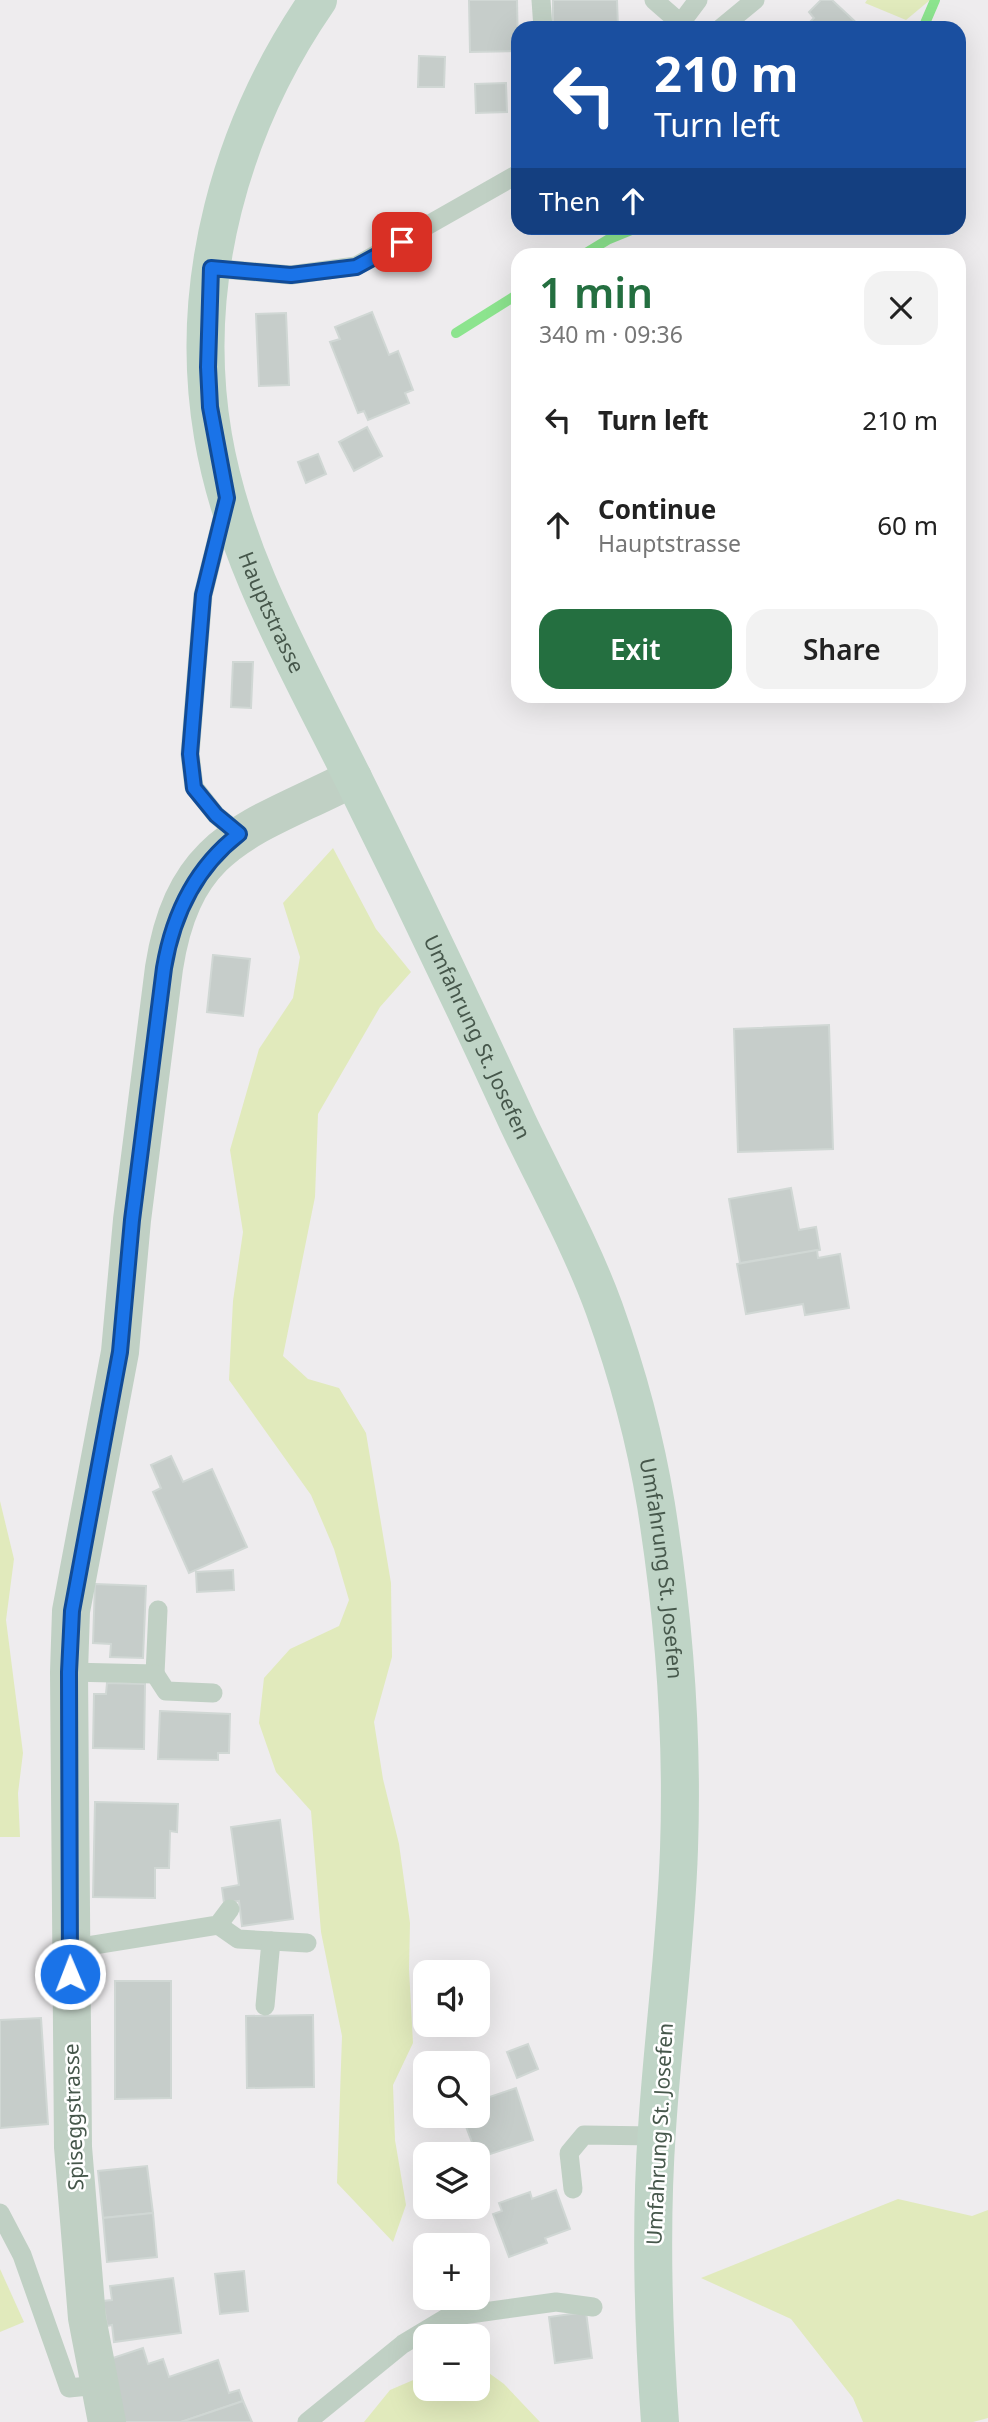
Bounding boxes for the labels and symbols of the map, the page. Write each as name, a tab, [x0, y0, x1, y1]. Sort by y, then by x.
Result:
pin	[372, 212, 432, 272]
street label: Hauptstrasse	[233, 547, 312, 678]
street label: Umfahrung St. Josefen	[418, 930, 538, 1144]
street label: Umfahrung St. Josefen	[633, 1455, 690, 1680]
position arrow	[33, 1937, 107, 2011]
street label: Umfahrung St. Josefen	[639, 2022, 679, 2246]
street label: Spiseggstrasse	[56, 2043, 90, 2191]

